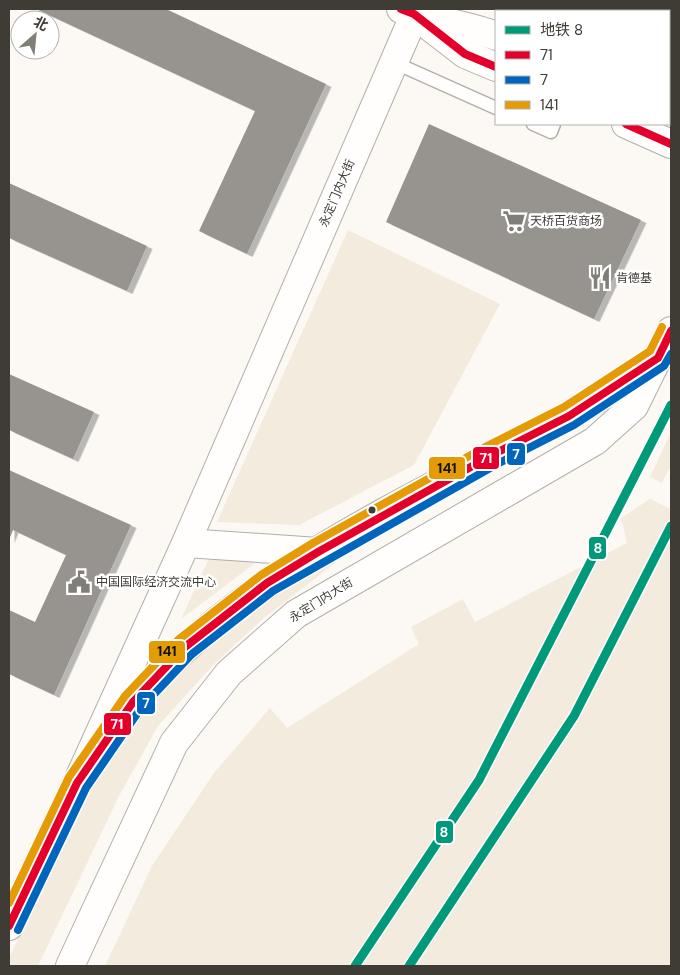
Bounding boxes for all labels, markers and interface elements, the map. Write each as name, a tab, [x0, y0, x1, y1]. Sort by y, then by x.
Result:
north arrow	[10, 10, 60, 60]
legend	[495, 10, 670, 125]
text: 北	[31, 12, 51, 35]
text: 地铁 8	[540, 20, 583, 40]
text: 71	[540, 45, 553, 65]
text: 7	[540, 70, 548, 90]
text: 141	[540, 95, 558, 115]
street label: 永定门内大街	[316, 157, 358, 229]
supermarket icon: 天桥百货商场	[501, 208, 527, 234]
place label: 天桥百货商场	[530, 213, 602, 229]
restaurant icon: 肯德基	[587, 265, 613, 291]
place label: 肯德基	[616, 270, 652, 286]
line badge: 7	[506, 442, 526, 466]
text: 7	[512, 445, 520, 463]
line badge: 71	[472, 446, 500, 470]
text: 71	[480, 449, 492, 467]
line badge: 141	[428, 456, 466, 480]
text: 141	[437, 459, 457, 477]
unlabelled marker	[367, 505, 377, 515]
line badge: 8	[588, 536, 607, 560]
text: 8	[594, 539, 603, 557]
public building icon: 中国国际经济交流中心	[66, 569, 92, 595]
place label: 中国国际经济交流中心	[96, 574, 216, 590]
street label: 永定门内大街	[286, 574, 356, 626]
line badge: 141	[148, 640, 186, 664]
text: 141	[157, 642, 177, 660]
line badge: 7	[136, 691, 156, 715]
text: 7	[142, 694, 150, 712]
line badge: 71	[103, 712, 132, 736]
text: 71	[111, 715, 123, 733]
line badge: 8	[435, 820, 454, 844]
text: 8	[440, 823, 449, 841]

